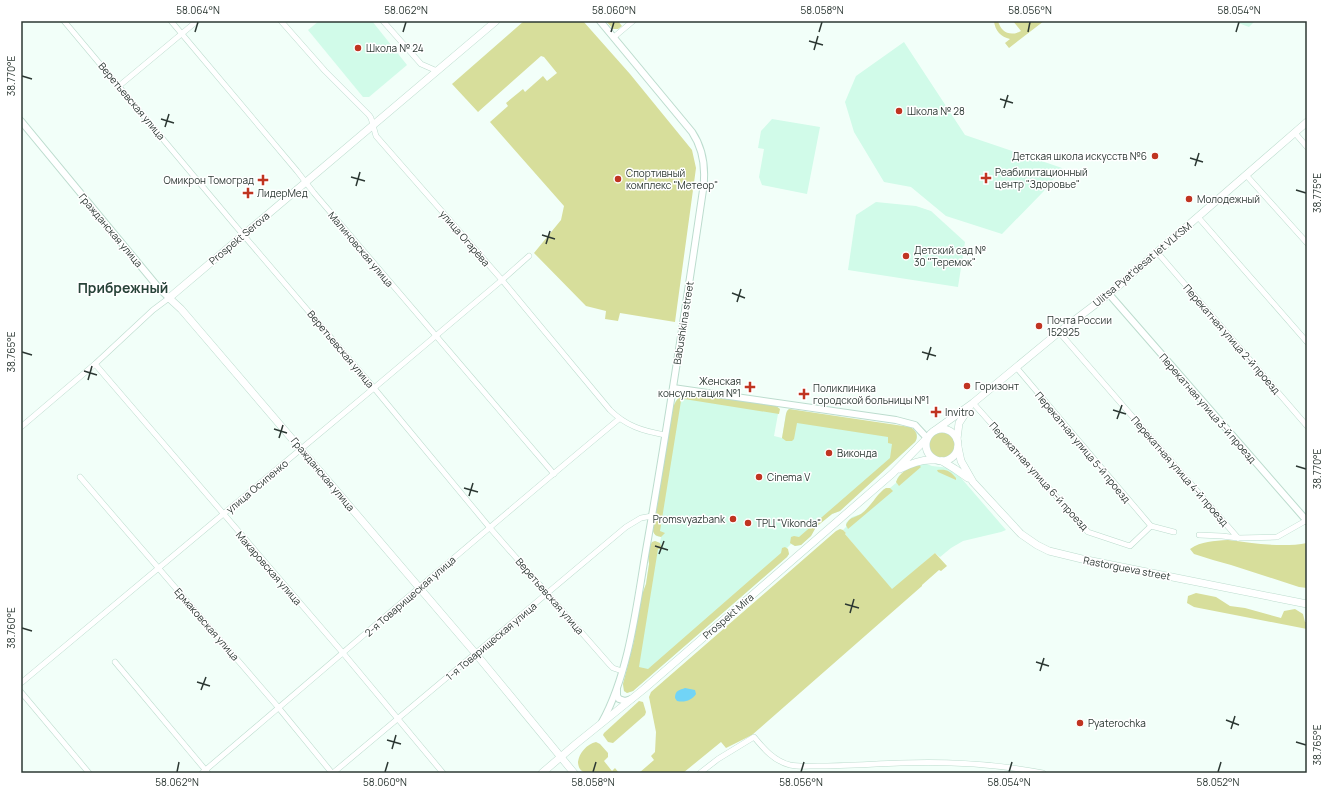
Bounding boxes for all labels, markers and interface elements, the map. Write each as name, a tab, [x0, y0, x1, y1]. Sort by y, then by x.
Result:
text: 58.064°N	[176, 3, 220, 17]
text: 58.062°N	[384, 3, 428, 17]
text: 58.060°N	[592, 3, 636, 17]
text: 58.058°N	[800, 3, 844, 17]
text: 58.056°N	[1008, 3, 1052, 17]
text: 58.054°N	[1217, 3, 1261, 17]
place label: Школа № 24	[366, 41, 424, 55]
marker: Школа № 24	[353, 43, 363, 53]
text: 38.770°E	[4, 55, 18, 96]
street label: Веретьевская улица	[95, 59, 169, 143]
place label: Школа № 28	[907, 104, 965, 118]
marker: Школа № 28	[894, 106, 904, 116]
place label: Детская школа искусств №6	[1012, 149, 1147, 163]
marker: Детская школа искусств №6	[1150, 151, 1160, 161]
place label: Реабилитационный центр "Здоровье"	[995, 165, 1088, 191]
place label: Спортивный комплекс "Метеор"	[626, 166, 718, 192]
marker: Реабилитационный центр "Здоровье"	[980, 172, 992, 184]
place label: Омикрон Томоград	[163, 173, 254, 187]
text: 38.775°E	[1310, 173, 1324, 213]
marker: Омикрон Томоград	[257, 174, 269, 186]
marker: Спортивный комплекс "Метеор"	[613, 174, 623, 184]
place label: ЛидерМед	[257, 186, 308, 200]
marker: ЛидерМед	[242, 187, 254, 199]
street label: Гражданская улица	[76, 190, 146, 270]
place label: Молодежный	[1197, 192, 1260, 206]
marker: Молодежный	[1184, 194, 1194, 204]
street label: улица Огарёва	[437, 207, 493, 269]
street label: Малиновская улица	[325, 208, 397, 290]
street label: Prospekt Serova	[206, 209, 272, 267]
street label: Ulitsa Pyat'desat let VLKSM	[1090, 219, 1194, 309]
place label: Детский сад № 30 "Теремок"	[914, 243, 986, 269]
marker: Детский сад № 30 "Теремок"	[901, 251, 911, 261]
district label: Прибрежный	[78, 278, 168, 297]
street label: Babushkina street	[670, 280, 696, 366]
street label: Перекатная улица 2-й проезд	[1180, 281, 1284, 397]
street label: Веретьевская улица	[304, 307, 378, 391]
place label: Почта России 152925	[1047, 313, 1112, 339]
marker: Почта России 152925	[1034, 321, 1044, 331]
text: 38.765°E	[4, 331, 18, 373]
street label: Перекатная улица 3-й проезд	[1156, 350, 1260, 466]
place label: Женская консультация №1	[658, 374, 741, 400]
place label: Горизонт	[975, 379, 1019, 393]
marker: Женская консультация №1	[744, 381, 756, 393]
place label: Поликлиника городской больницы №1	[813, 381, 929, 407]
marker: Горизонт	[962, 381, 972, 391]
marker: Поликлиника городской больницы №1	[798, 388, 810, 400]
street label: Перекатная улица 5-й проезд	[1032, 388, 1134, 506]
place label: Invitro	[945, 405, 974, 419]
marker: Invitro	[930, 406, 942, 418]
street label: Перекатная улица 4-й проезд	[1128, 413, 1232, 529]
street label: Перекатная улица 6-й проезд	[986, 419, 1092, 533]
street label: Гражданская улица	[288, 434, 358, 514]
place label: Виконда	[837, 446, 877, 460]
marker: Виконда	[824, 448, 834, 458]
text: 38.770°E	[1310, 448, 1324, 489]
street label: улица Осипенко	[223, 456, 291, 516]
place label: Cinema V	[767, 470, 810, 484]
marker: Cinema V	[754, 472, 764, 482]
place label: Promsvyazbank	[653, 512, 726, 526]
marker: Promsvyazbank	[728, 514, 738, 524]
place label: ТРЦ "Vikonda"	[756, 516, 821, 530]
marker: ТРЦ "Vikonda"	[743, 518, 753, 528]
street label: Макаровская улица	[233, 528, 305, 608]
street label: 2-я Товарищеская улица	[361, 553, 459, 639]
street label: Rastorgueva street	[1082, 553, 1172, 583]
street label: Веретьевская улица	[513, 555, 587, 637]
street label: Ермаковская улица	[172, 585, 242, 663]
street label: Prospekt Mira	[700, 590, 756, 642]
street label: 1-я Товарищеская улица	[443, 599, 539, 683]
text: 38.760°E	[4, 607, 18, 649]
place label: Pyaterochka	[1088, 716, 1146, 730]
marker: Pyaterochka	[1075, 718, 1085, 728]
text: 38.765°E	[1310, 724, 1324, 766]
text: 58.062°N	[155, 775, 199, 789]
text: 58.060°N	[363, 775, 407, 789]
text: 58.058°N	[571, 775, 615, 789]
text: 58.056°N	[779, 775, 823, 789]
text: 58.054°N	[987, 775, 1031, 789]
text: 58.052°N	[1197, 775, 1240, 789]

